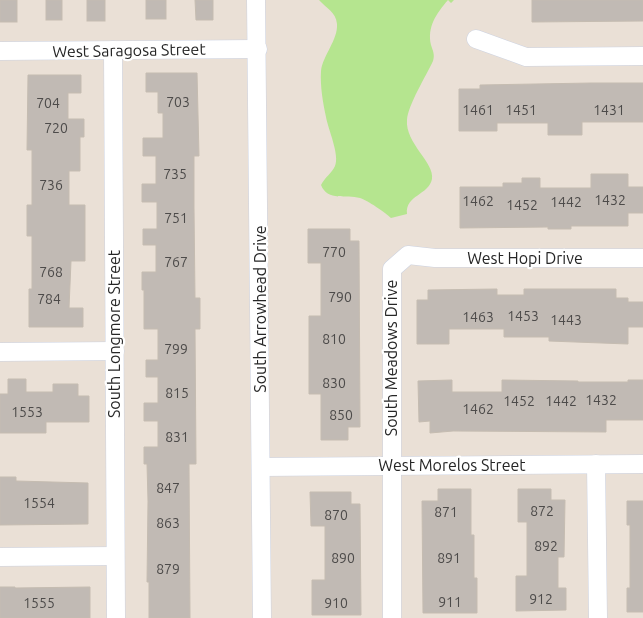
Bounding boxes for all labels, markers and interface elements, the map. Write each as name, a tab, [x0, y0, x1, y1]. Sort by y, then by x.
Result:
street label: West Saragosa Street	[52, 40, 206, 60]
house number: 703	[166, 94, 190, 110]
house number: 704	[36, 95, 60, 111]
house number: 1461	[462, 102, 494, 118]
house number: 1451	[505, 102, 537, 118]
house number: 1431	[593, 102, 625, 118]
house number: 720	[44, 120, 68, 136]
house number: 735	[163, 166, 187, 182]
house number: 736	[39, 177, 63, 193]
house number: 1432	[594, 192, 626, 208]
house number: 1462	[462, 193, 494, 209]
house number: 1442	[550, 194, 582, 210]
house number: 1452	[506, 197, 538, 213]
house number: 751	[164, 210, 188, 226]
street label: South Arrowhead Drive	[251, 225, 269, 393]
house number: 770	[322, 244, 346, 260]
street label: South Longmore Street	[105, 249, 123, 418]
street label: West Hopi Drive	[467, 249, 583, 267]
house number: 767	[164, 254, 188, 270]
house number: 768	[39, 264, 63, 280]
street label: South Meadows Drive	[382, 280, 400, 436]
house number: 790	[328, 289, 352, 305]
house number: 784	[37, 291, 61, 307]
house number: 1453	[507, 308, 539, 324]
house number: 1463	[462, 309, 494, 325]
house number: 1443	[550, 312, 582, 328]
house number: 810	[322, 331, 346, 347]
house number: 799	[164, 341, 188, 357]
house number: 830	[322, 375, 346, 391]
house number: 815	[165, 385, 189, 401]
house number: 1432	[585, 392, 617, 408]
house number: 1452	[503, 393, 535, 409]
house number: 1442	[545, 393, 577, 409]
house number: 1462	[462, 401, 494, 417]
house number: 1553	[11, 404, 43, 420]
house number: 850	[329, 407, 353, 423]
house number: 831	[165, 429, 189, 445]
street label: West Morelos Street	[378, 456, 526, 474]
house number: 847	[156, 480, 180, 496]
house number: 1554	[23, 495, 55, 511]
house number: 872	[530, 503, 554, 519]
house number: 871	[434, 504, 458, 520]
house number: 870	[324, 507, 348, 523]
house number: 863	[156, 515, 180, 531]
house number: 892	[534, 538, 558, 554]
house number: 890	[331, 550, 355, 566]
house number: 891	[437, 550, 461, 566]
house number: 879	[156, 561, 180, 577]
house number: 912	[529, 591, 553, 607]
house number: 911	[438, 594, 462, 610]
house number: 1555	[23, 595, 55, 611]
house number: 910	[324, 595, 348, 611]

